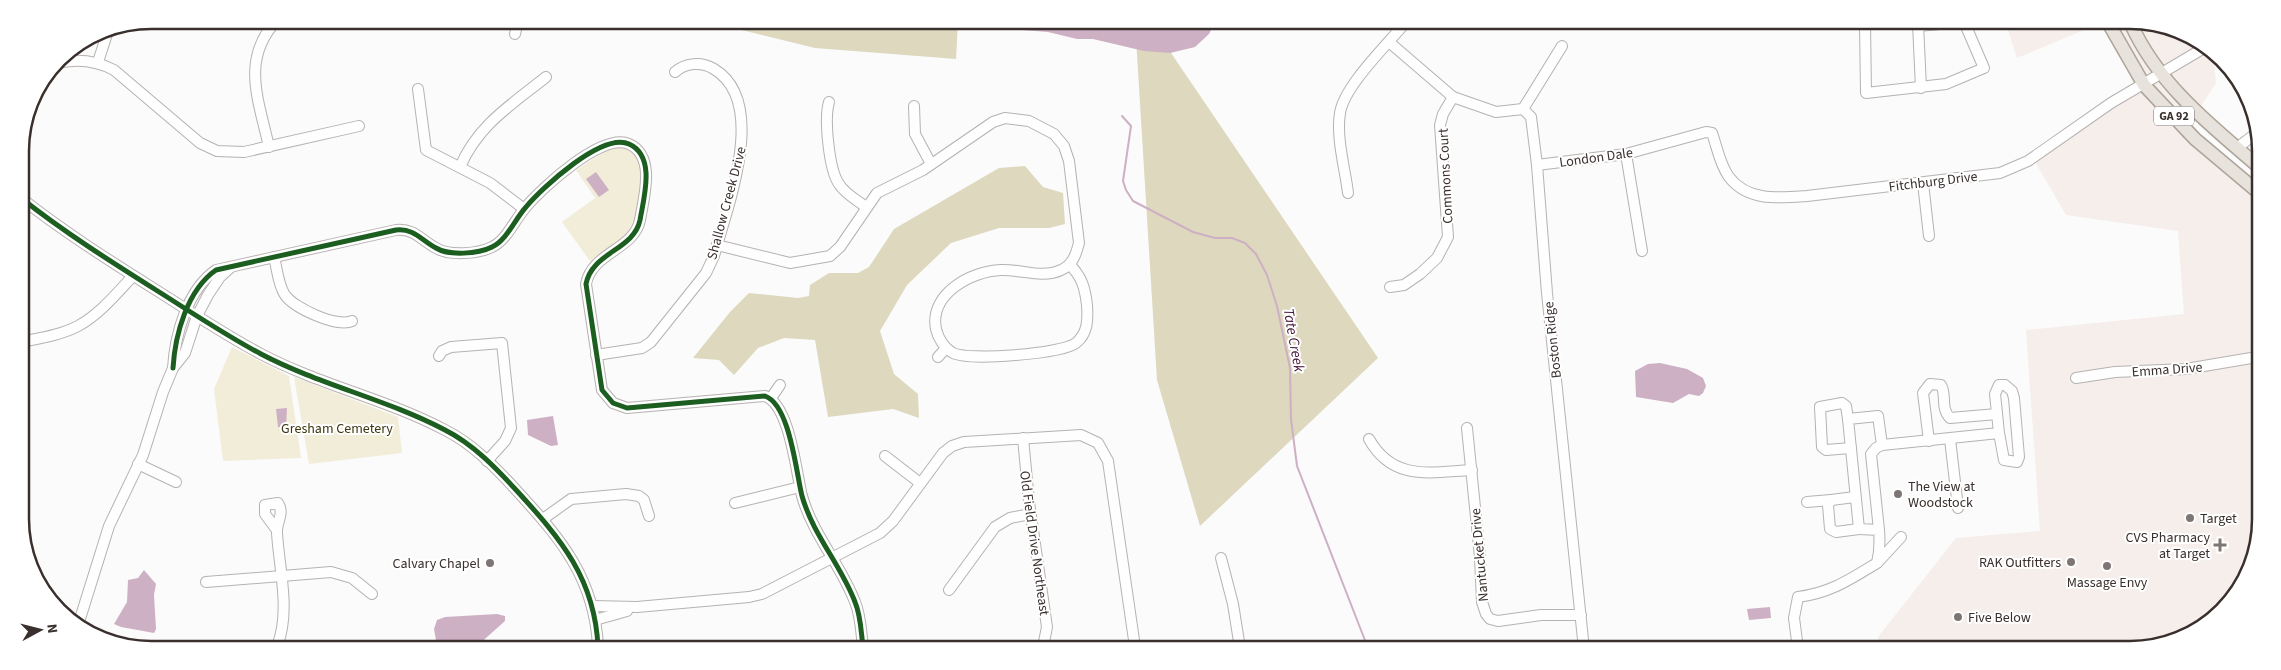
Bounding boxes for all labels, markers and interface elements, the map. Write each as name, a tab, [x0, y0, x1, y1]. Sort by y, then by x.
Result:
road number: GA 92	[2154, 106, 2194, 125]
street label: Commons Court	[1433, 127, 1458, 224]
street label: London Dale	[1558, 143, 1634, 173]
street label: Shallow Creek Drive	[702, 144, 752, 262]
street label: Fitchburg Drive	[1888, 167, 1979, 197]
street label: Boston Ridge	[1539, 301, 1567, 379]
water label: Tate Creek	[1278, 307, 1310, 374]
street label: Emma Drive	[2131, 358, 2203, 382]
park label: Gresham Cemetery	[281, 419, 393, 439]
street label: Old Field Drive Northeast	[1014, 469, 1054, 617]
place label: The View at Woodstock	[1908, 477, 1975, 513]
marker: The View at Woodstock	[1892, 488, 1904, 500]
street label: Nantucket Drive	[1466, 507, 1494, 603]
place label: Target	[2200, 509, 2237, 529]
marker: Target	[2184, 512, 2196, 524]
place label: CVS Pharmacy at Target	[2126, 528, 2210, 564]
marker: CVS Pharmacy at Target	[2214, 539, 2226, 551]
place label: RAK Outfitters	[1979, 553, 2061, 573]
place label: Calvary Chapel	[393, 554, 480, 574]
marker: RAK Outfitters	[2065, 556, 2077, 568]
marker: Calvary Chapel	[484, 557, 496, 569]
marker: Massage Envy	[2101, 560, 2113, 572]
place label: Massage Envy	[2067, 573, 2148, 593]
north arrow	[15, 605, 65, 655]
place label: Five Below	[1968, 608, 2031, 628]
marker: Five Below	[1952, 611, 1964, 623]
text: N	[41, 623, 62, 634]

